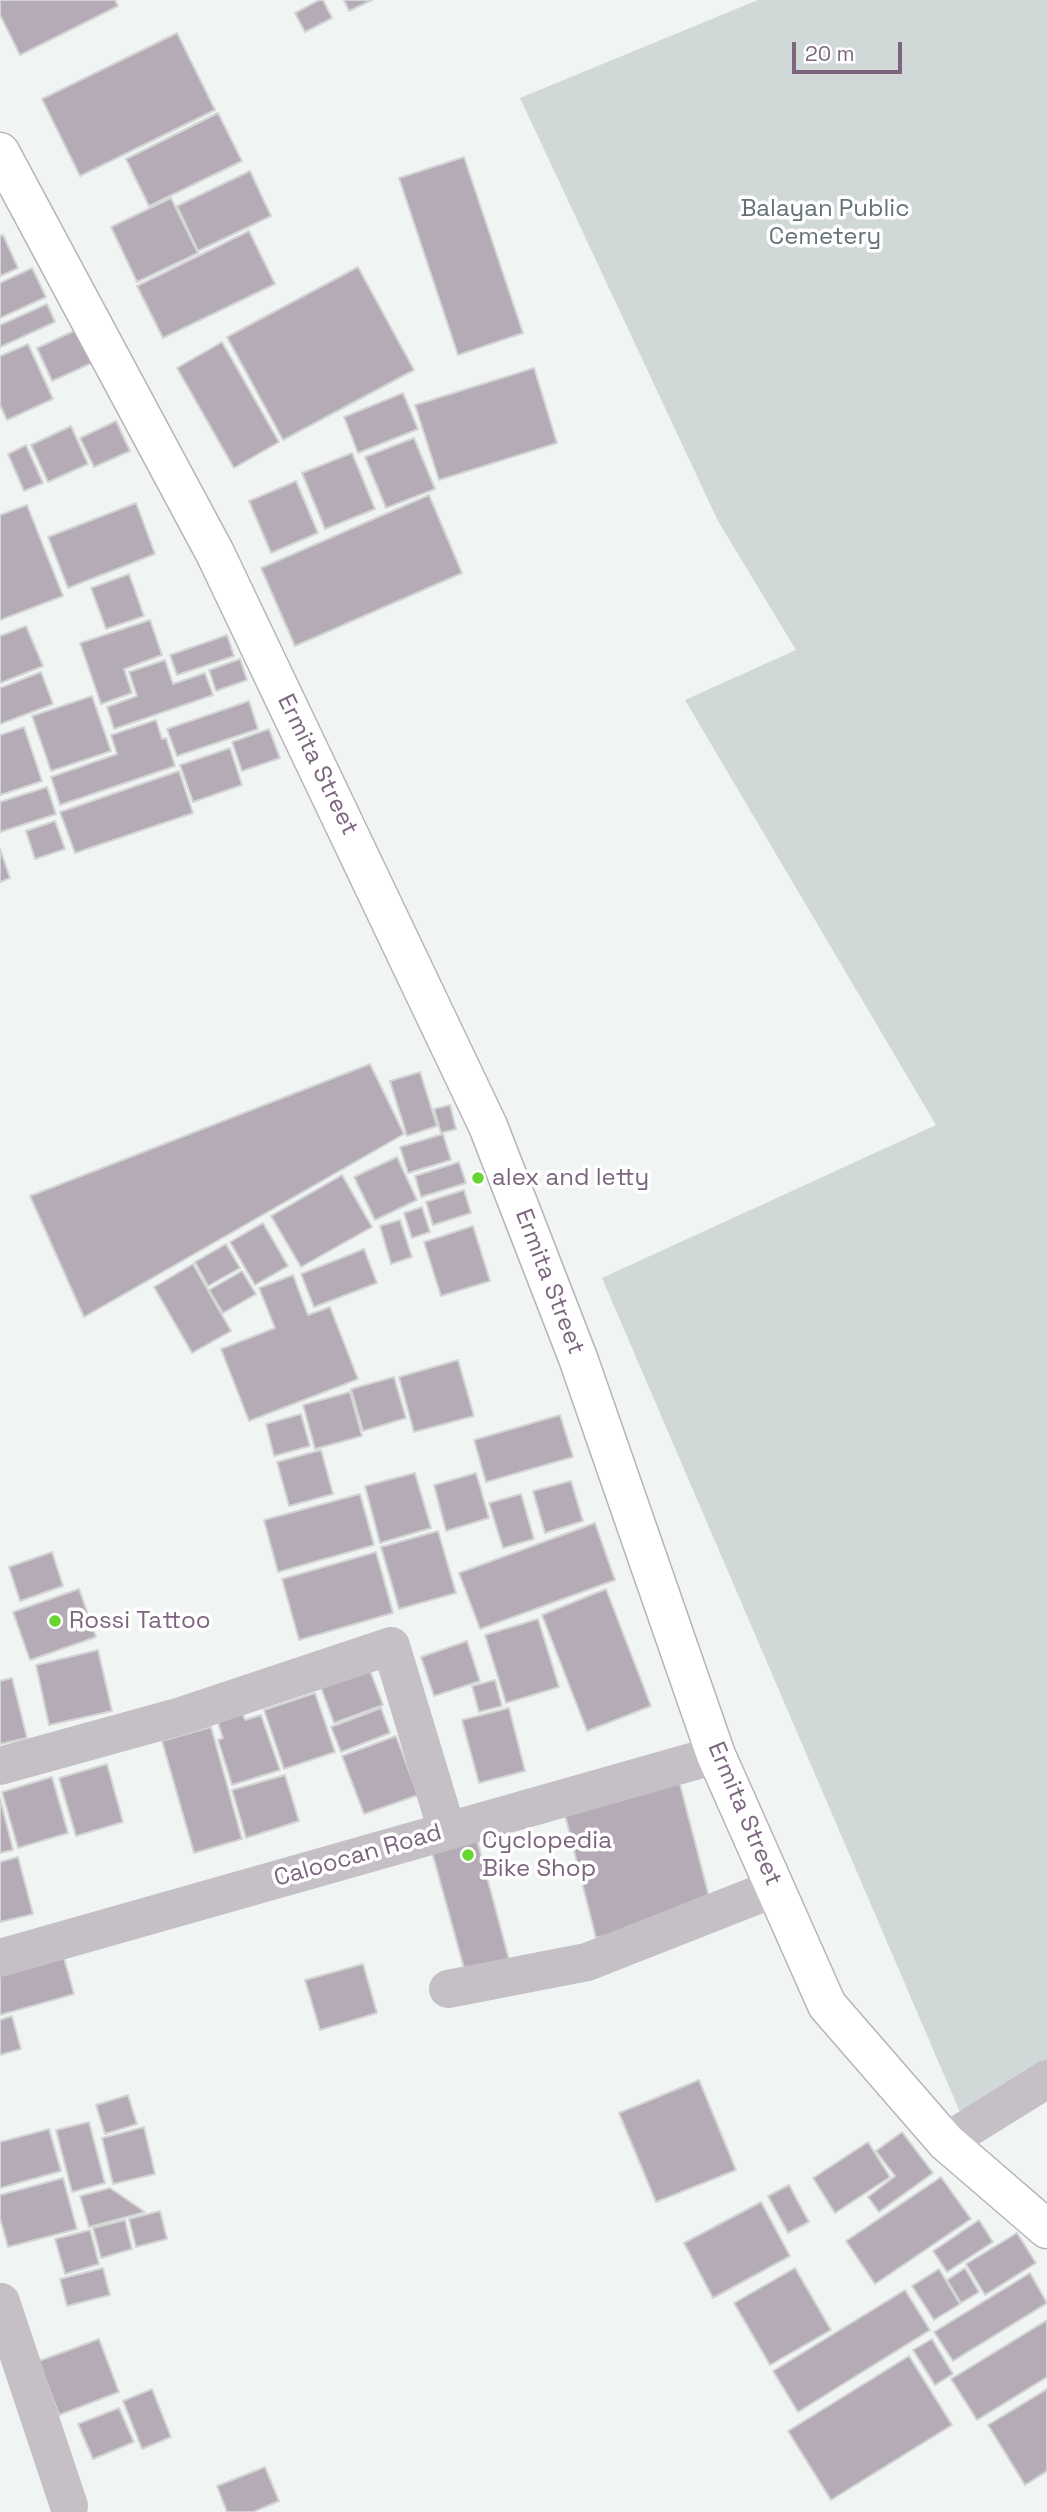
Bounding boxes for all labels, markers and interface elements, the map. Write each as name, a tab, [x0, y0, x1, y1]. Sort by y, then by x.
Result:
scale bar	[795, 28, 905, 72]
text: 20 m	[805, 40, 855, 67]
park label: Balayan Public Cemetery	[740, 195, 910, 251]
street label: Ermita Street	[270, 690, 364, 840]
place label: alex and letty	[492, 1164, 649, 1192]
marker: alex and letty	[470, 1170, 486, 1186]
street label: Ermita Street	[508, 1205, 590, 1359]
place label: Rossi Tattoo	[69, 1607, 211, 1635]
marker: Rossi Tattoo	[47, 1613, 63, 1629]
street label: Ermita Street	[701, 1738, 787, 1890]
street label: Caloocan Road	[271, 1818, 445, 1894]
place label: Cyclopedia Bike Shop	[482, 1827, 612, 1883]
marker: Cyclopedia Bike Shop	[460, 1847, 476, 1863]

